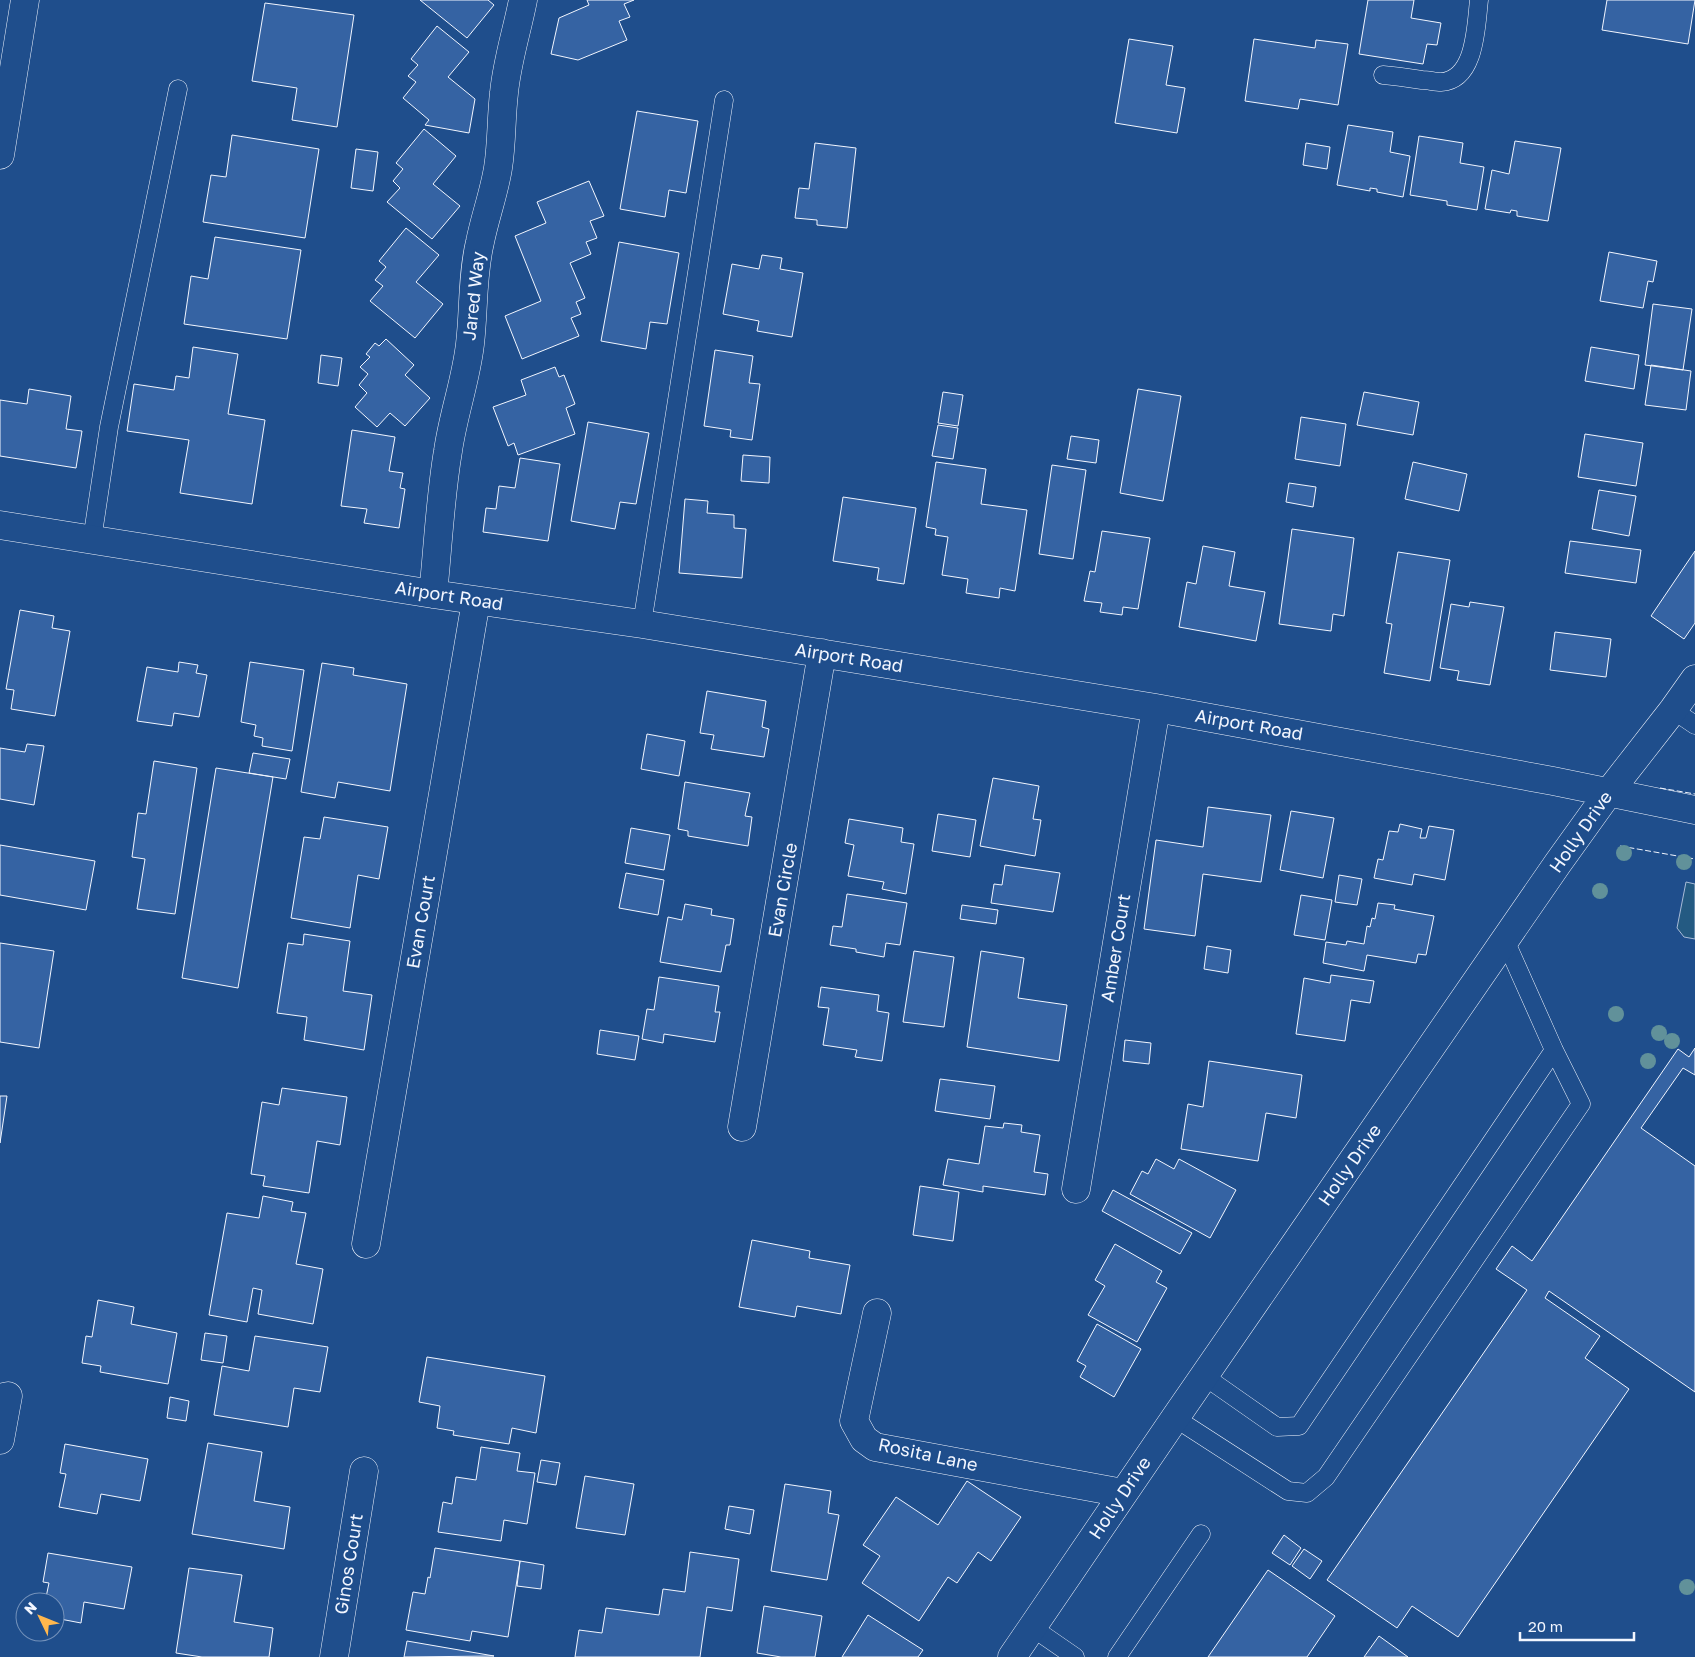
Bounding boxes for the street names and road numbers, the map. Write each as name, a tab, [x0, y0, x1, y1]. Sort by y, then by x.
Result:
street label: Jared Way	[457, 250, 489, 342]
street label: Airport Road	[394, 576, 505, 614]
street label: Airport Road	[794, 638, 905, 676]
street label: Airport Road	[1194, 704, 1305, 744]
street label: Holly Drive	[1544, 786, 1616, 877]
street label: Evan Circle	[763, 841, 801, 939]
street label: Evan Court	[401, 873, 439, 970]
street label: Amber Court	[1096, 892, 1134, 1004]
street label: Holly Drive	[1313, 1119, 1385, 1210]
street label: Rosita Lane	[876, 1433, 980, 1475]
street label: Holly Drive	[1084, 1452, 1155, 1543]
street label: Ginos Court	[329, 1512, 367, 1616]

